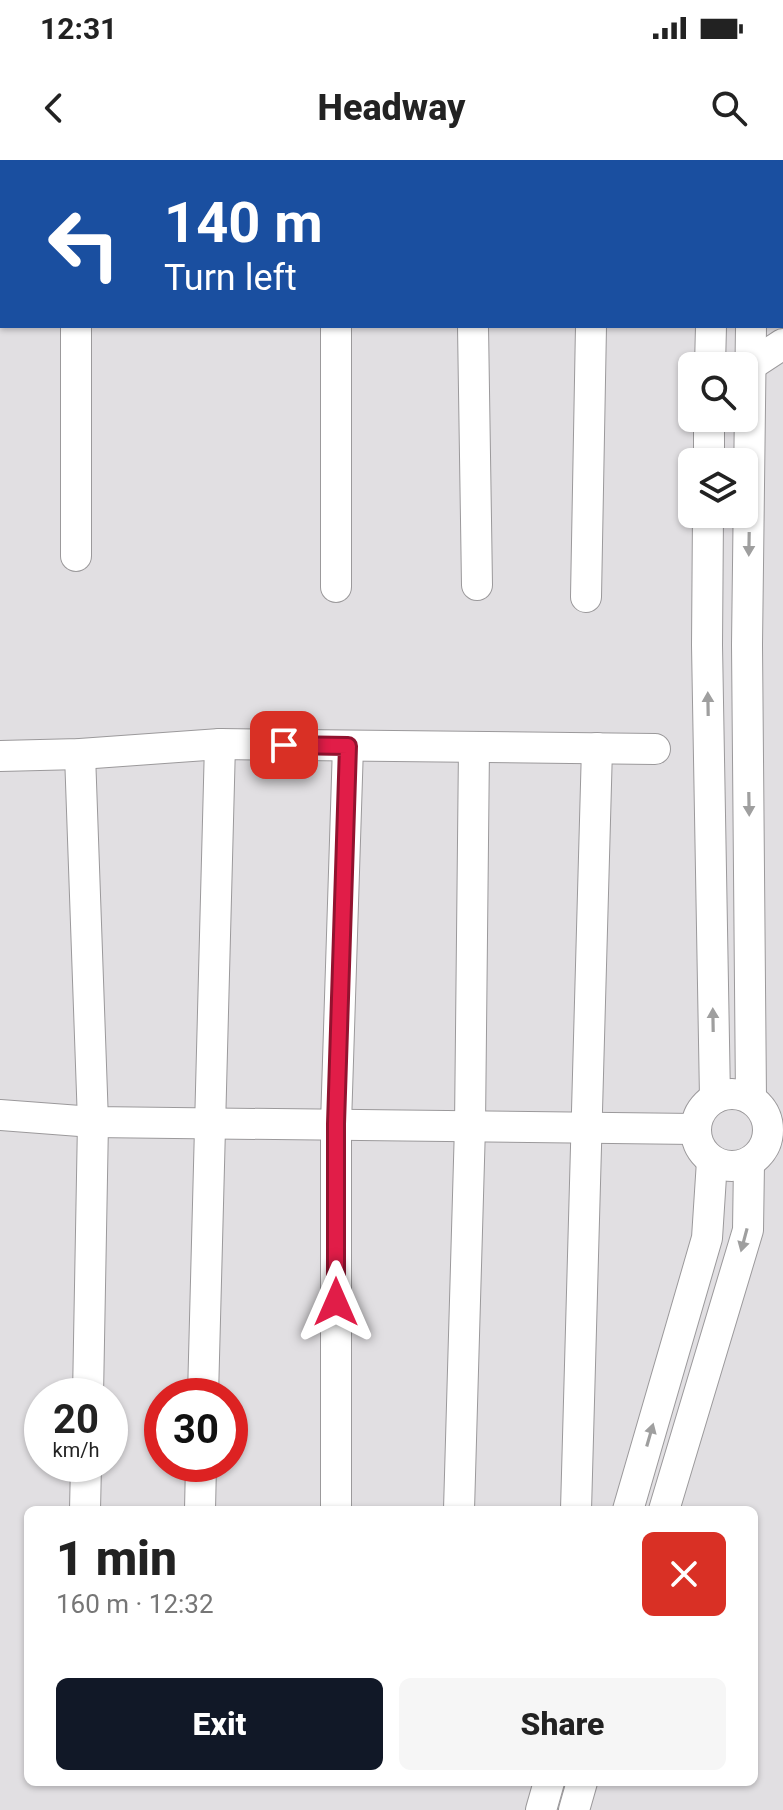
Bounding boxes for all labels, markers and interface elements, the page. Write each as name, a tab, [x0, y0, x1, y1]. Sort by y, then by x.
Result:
text: 12:31	[40, 11, 117, 46]
icon: back	[32, 86, 76, 130]
icon: search	[707, 86, 751, 130]
text: Headway	[318, 87, 465, 129]
text: 140 m	[164, 190, 323, 256]
icon: left	[32, 192, 136, 296]
text: Turn left	[164, 257, 297, 299]
map controls	[678, 352, 758, 528]
button: search	[678, 352, 758, 432]
button: layers	[678, 448, 758, 528]
one-way arrow	[742, 532, 755, 557]
one-way arrow	[701, 691, 714, 716]
pin	[250, 711, 318, 779]
icon: arrive	[262, 723, 306, 767]
one-way arrow	[743, 792, 755, 817]
one-way arrow	[707, 1007, 719, 1032]
one-way arrow	[737, 1229, 750, 1253]
position arrow	[294, 1260, 378, 1344]
speed limit sign: 30	[144, 1378, 248, 1482]
text: 20	[53, 1396, 99, 1443]
one-way arrow	[644, 1423, 657, 1447]
text: km/h	[53, 1438, 99, 1462]
text: 1 min	[56, 1530, 177, 1587]
button: close	[642, 1532, 726, 1616]
text: 160 m · 12:32	[56, 1589, 214, 1619]
button: Exit	[56, 1678, 383, 1770]
button: Share	[399, 1678, 726, 1770]

